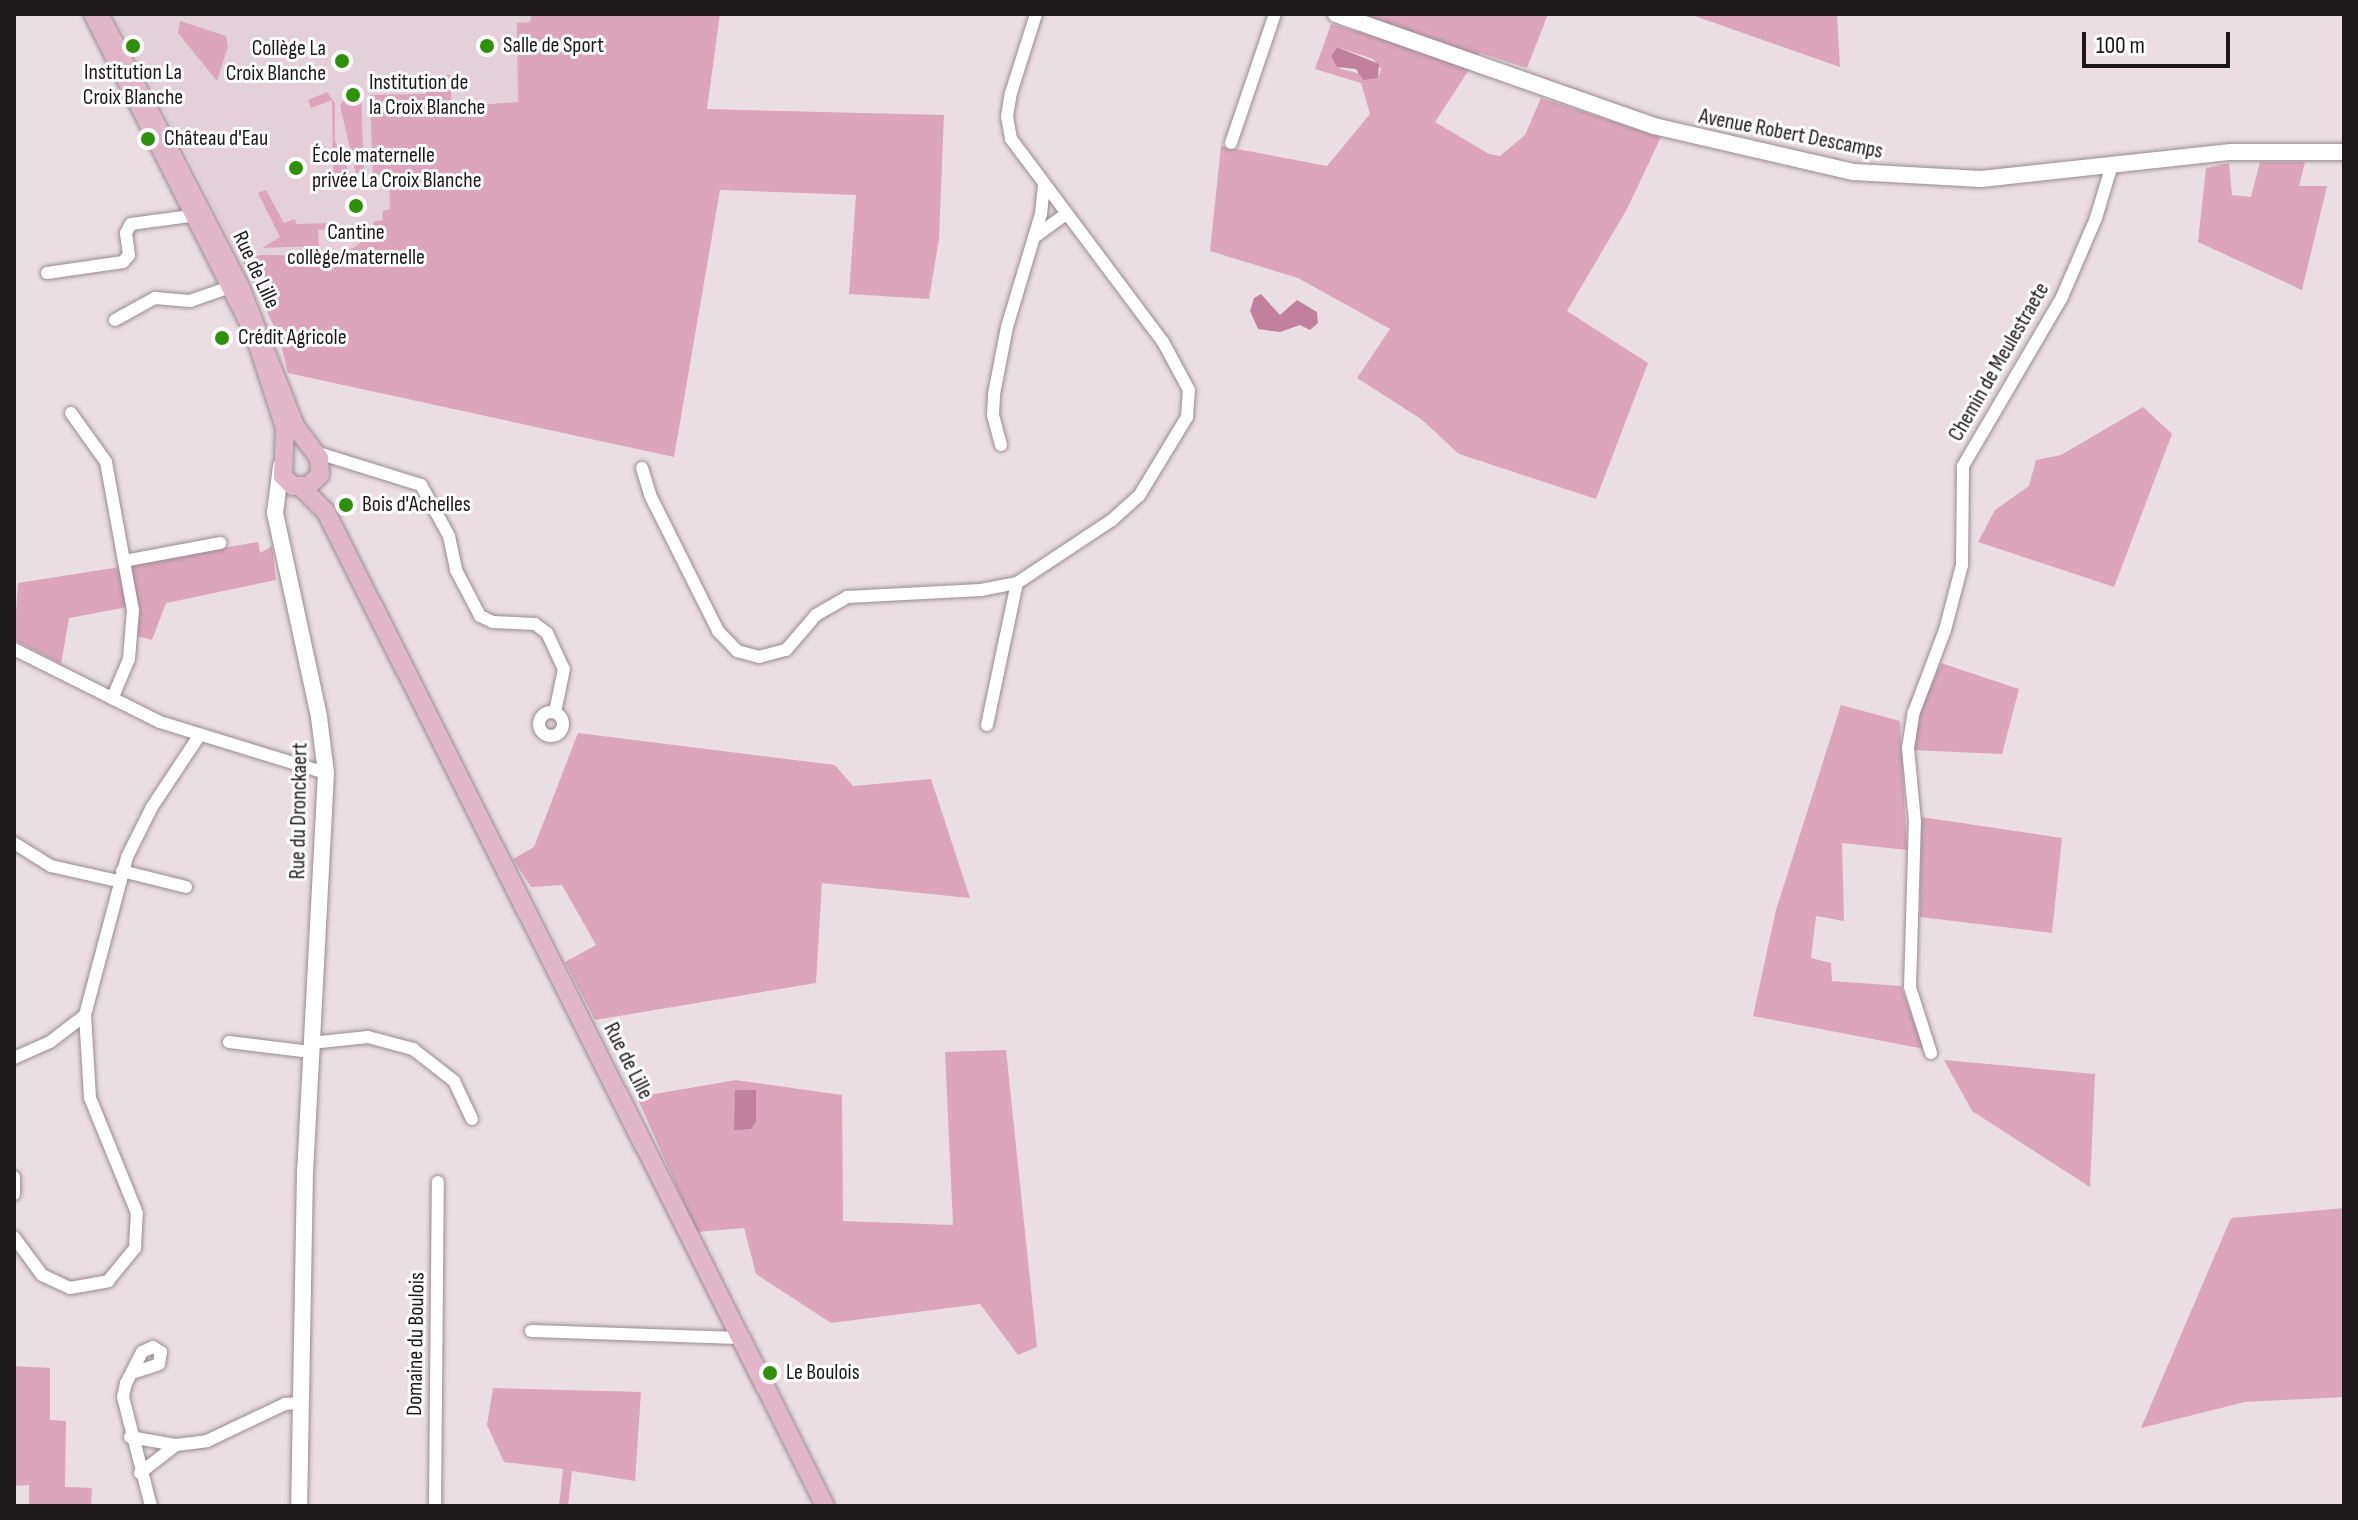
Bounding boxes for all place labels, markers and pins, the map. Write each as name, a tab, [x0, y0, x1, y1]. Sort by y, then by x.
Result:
place label: Salle de Sport	[503, 33, 604, 59]
place label: Collège La Croix Blanche	[226, 35, 326, 86]
marker: Institution La Croix Blanche	[124, 37, 142, 55]
marker: Salle de Sport	[478, 37, 496, 55]
marker: Collège La Croix Blanche	[333, 52, 351, 70]
place label: Institution La Croix Blanche	[83, 59, 183, 110]
place label: Institution de la Croix Blanche	[369, 69, 485, 120]
marker: Institution de la Croix Blanche	[344, 86, 362, 104]
place label: Château d'Eau	[164, 126, 268, 152]
marker: Château d'Eau	[139, 130, 157, 148]
place label: École maternelle privée La Croix Blanche	[312, 142, 481, 194]
marker: École maternelle privée La Croix Blanche	[287, 159, 305, 177]
marker: Cantine collège/maternelle	[347, 197, 365, 215]
place label: Cantine collège/maternelle	[287, 219, 425, 270]
place label: Crédit Agricole	[238, 325, 347, 351]
marker: Crédit Agricole	[213, 329, 231, 347]
place label: Bois d'Achelles	[362, 492, 471, 518]
marker: Bois d'Achelles	[337, 496, 355, 514]
place label: Le Boulois	[786, 1360, 860, 1386]
marker: Le Boulois	[761, 1364, 779, 1382]

